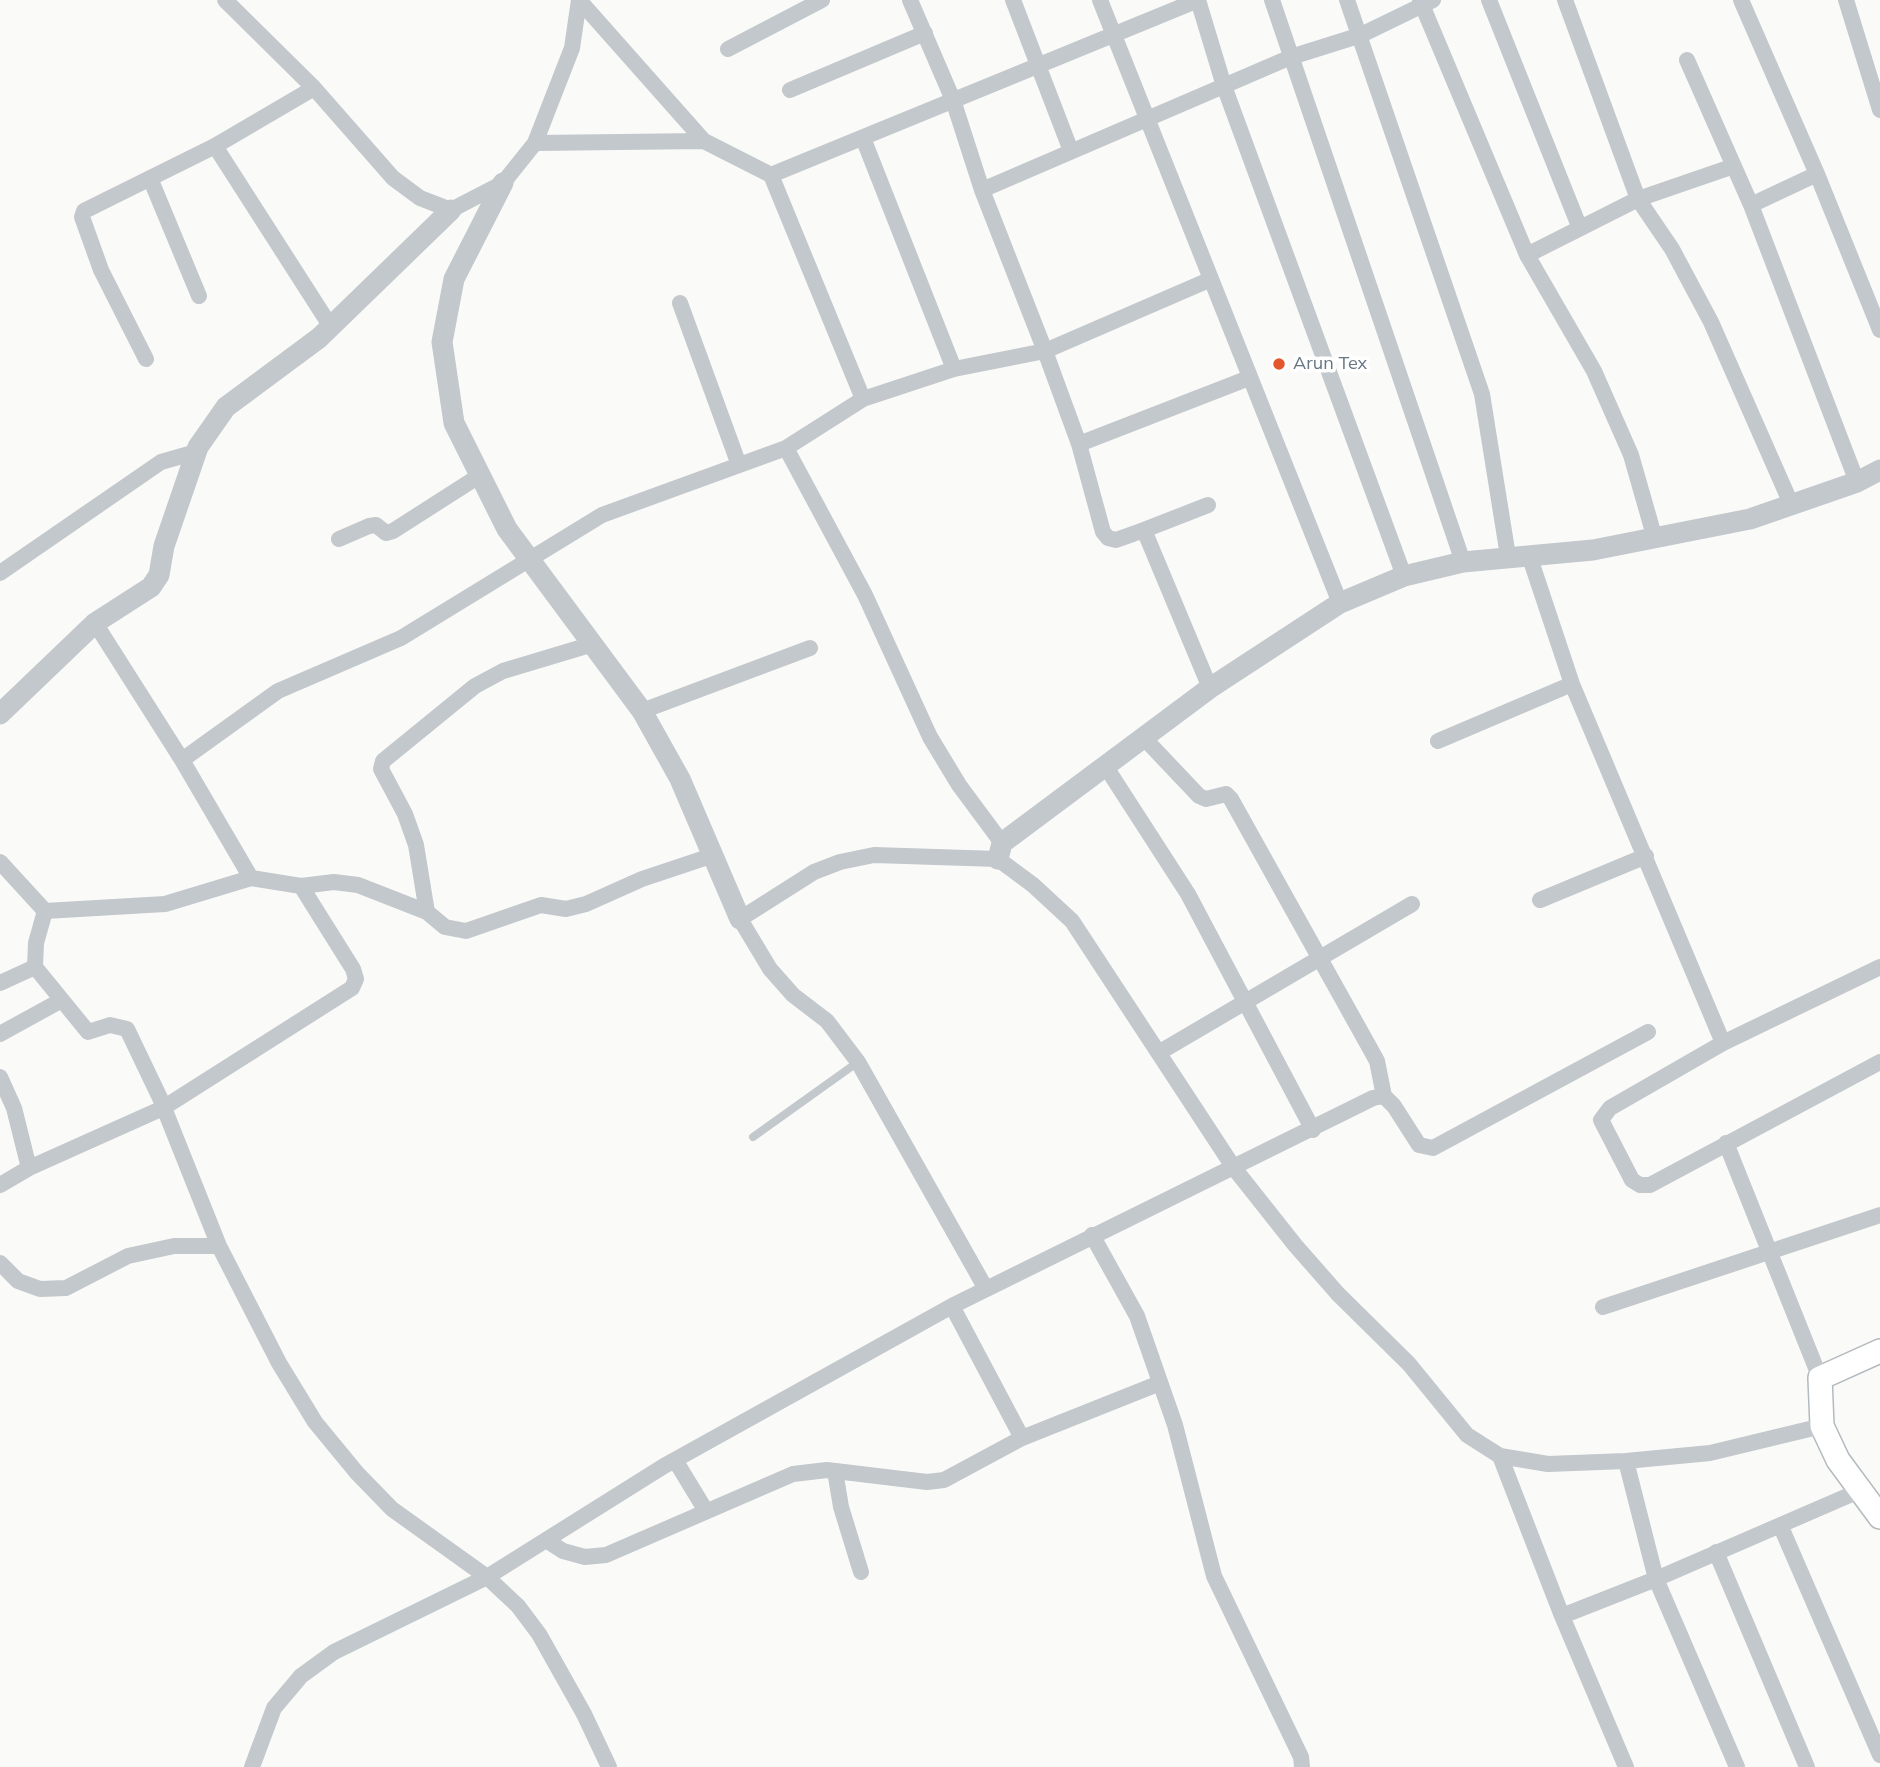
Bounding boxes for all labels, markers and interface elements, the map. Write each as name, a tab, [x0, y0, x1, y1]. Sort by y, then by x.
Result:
place label: Arun Tex	[1293, 353, 1367, 375]
marker: Arun Tex	[1271, 356, 1287, 372]

